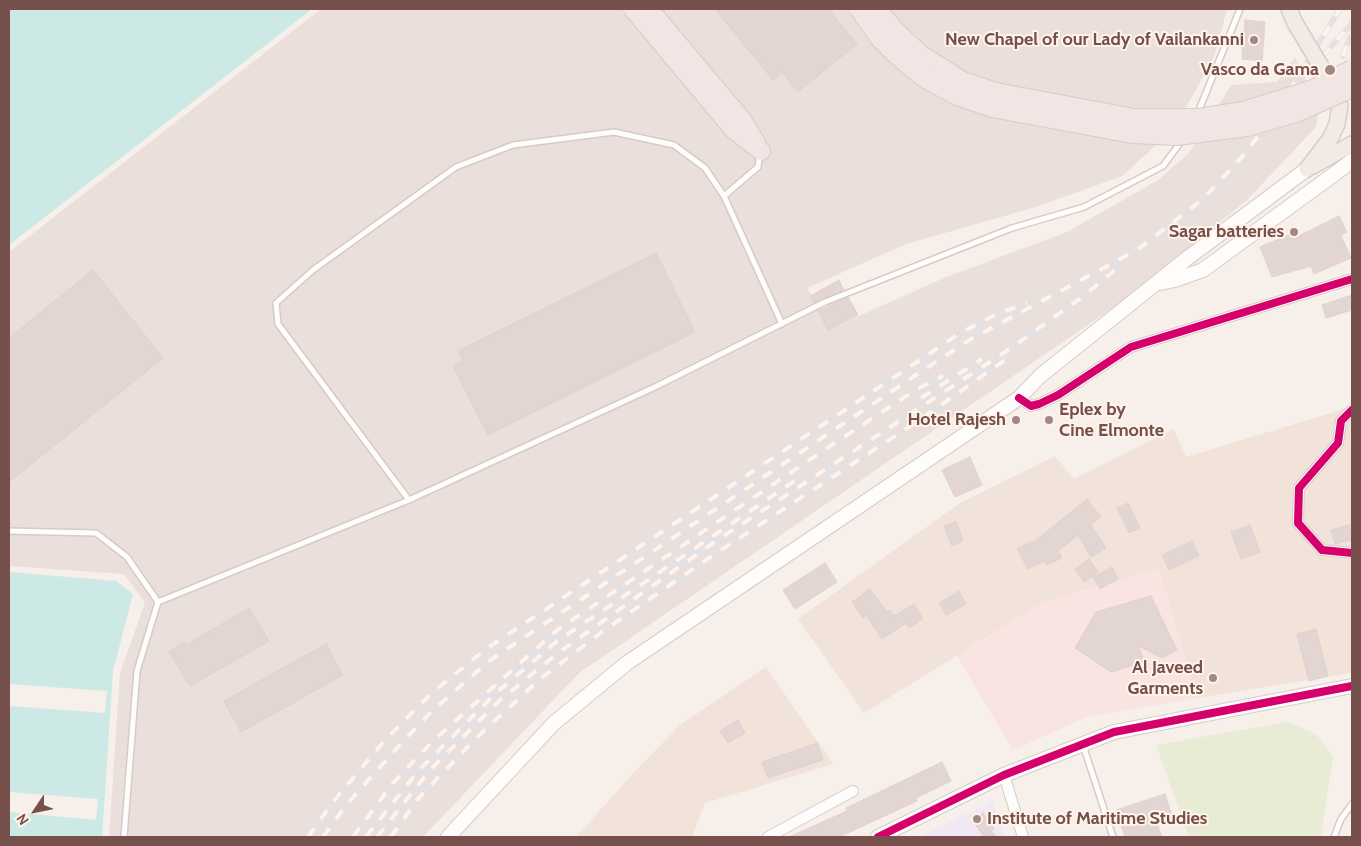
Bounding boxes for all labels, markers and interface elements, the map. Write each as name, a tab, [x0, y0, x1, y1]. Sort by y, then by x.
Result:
place label: New Chapel of our Lady of Vailankanni	[945, 29, 1244, 51]
marker: New Chapel of our Lady of Vailankanni	[1248, 34, 1260, 46]
place label: Vasco da Gama	[1201, 59, 1319, 81]
marker: Vasco da Gama	[1323, 63, 1337, 77]
place label: Sagar batteries	[1169, 221, 1284, 243]
marker: Sagar batteries	[1288, 226, 1300, 238]
place label: Eplex by Cine Elmonte	[1059, 399, 1164, 442]
place label: Hotel Rajesh	[907, 409, 1006, 431]
marker: Hotel Rajesh	[1010, 414, 1022, 426]
marker: Eplex by Cine Elmonte	[1043, 414, 1055, 426]
place label: Al Javeed Garments	[1128, 657, 1203, 700]
marker: Al Javeed Garments	[1207, 672, 1219, 684]
north arrow	[10, 786, 60, 836]
place label: Institute of Maritime Studies	[987, 808, 1207, 830]
text: N	[12, 810, 33, 829]
marker: Institute of Maritime Studies	[971, 813, 983, 825]

